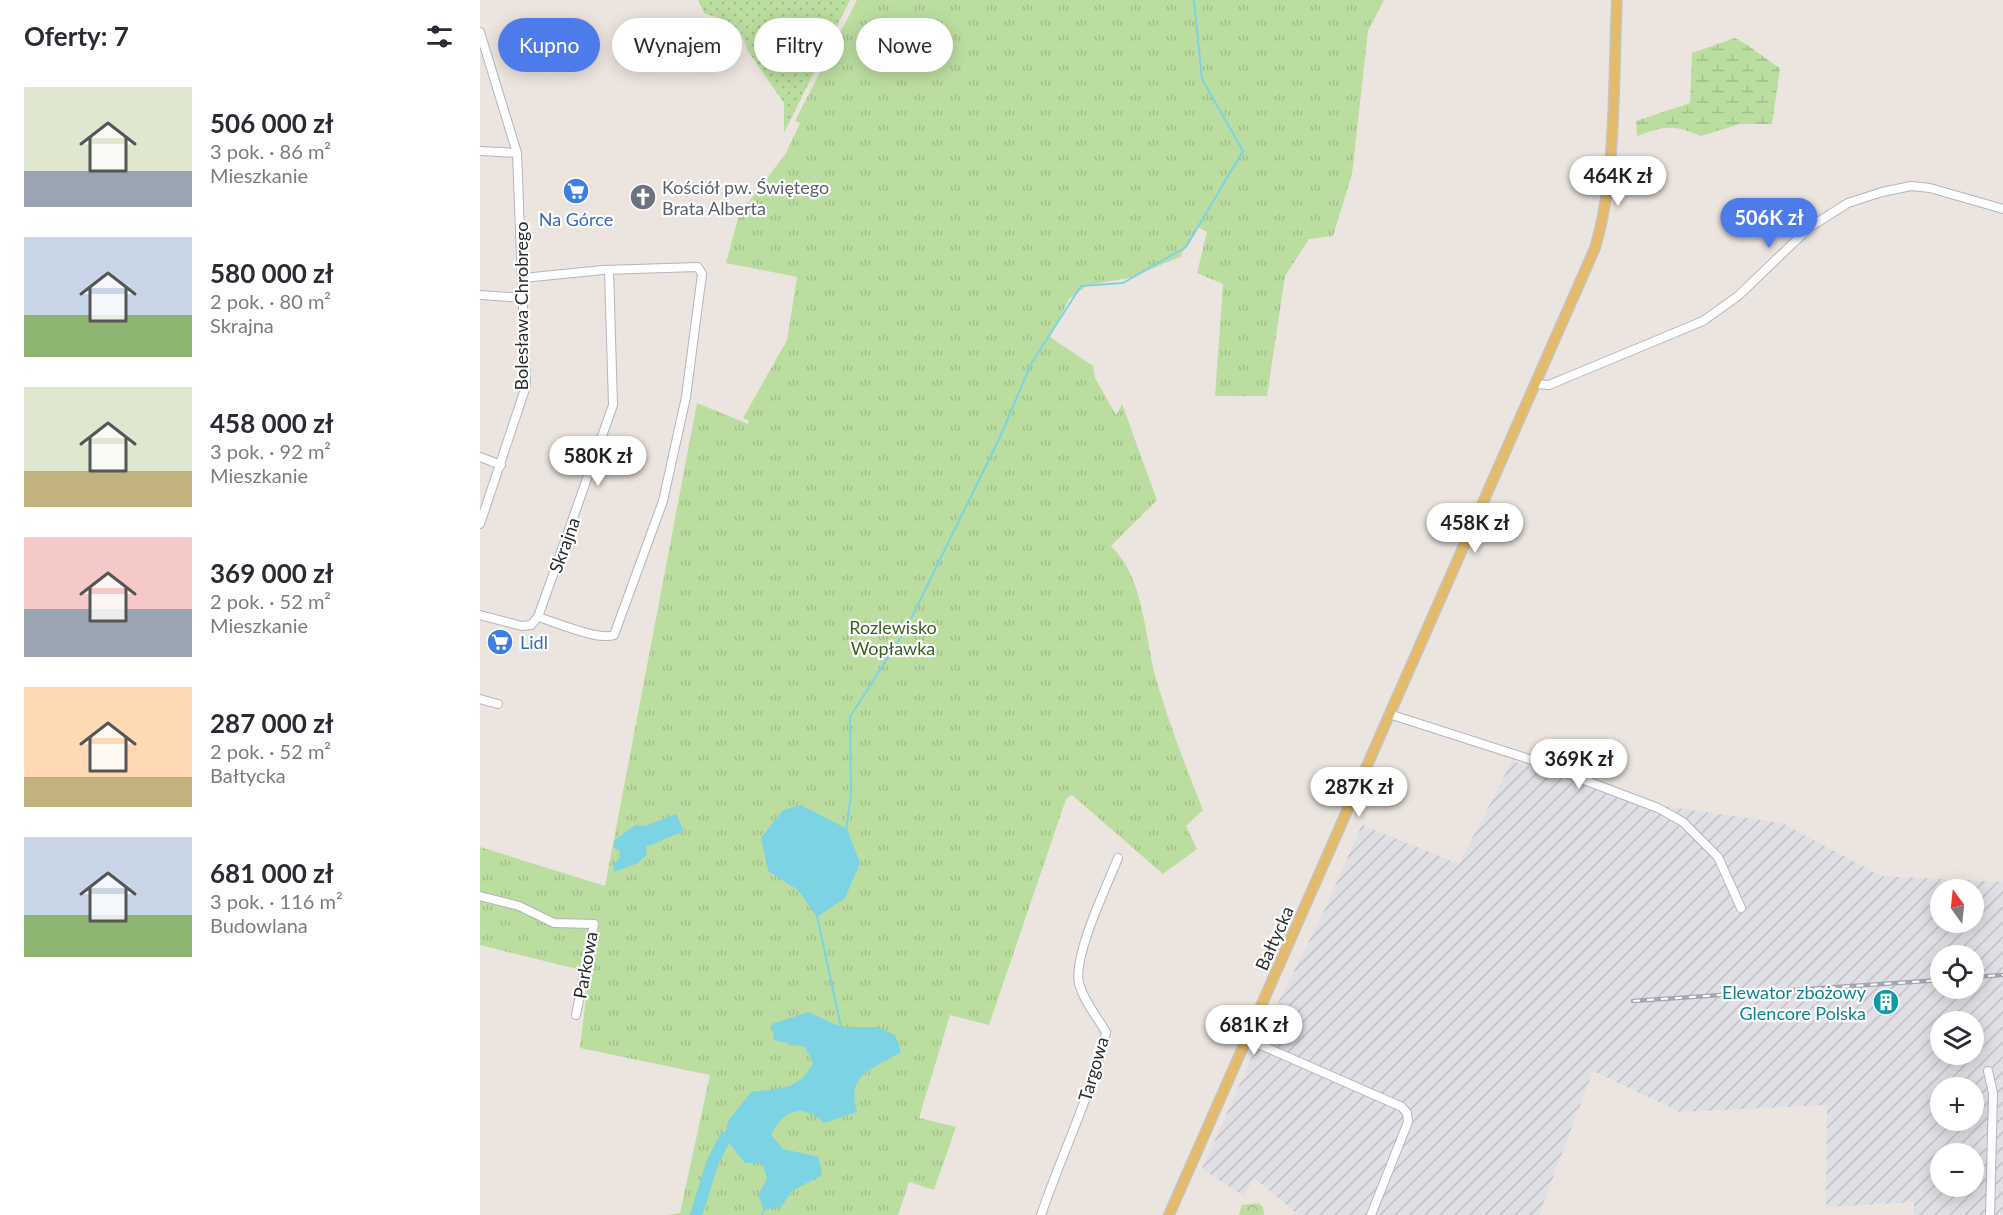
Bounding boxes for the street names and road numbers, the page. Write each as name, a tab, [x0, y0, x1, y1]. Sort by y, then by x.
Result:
street label: Bolesława Chrobrego	[510, 222, 532, 390]
street label: Skrajna	[544, 514, 584, 576]
street label: Bałtycka	[1250, 902, 1298, 974]
street label: Parkowa	[568, 930, 602, 1000]
street label: Targowa	[1073, 1034, 1113, 1104]

